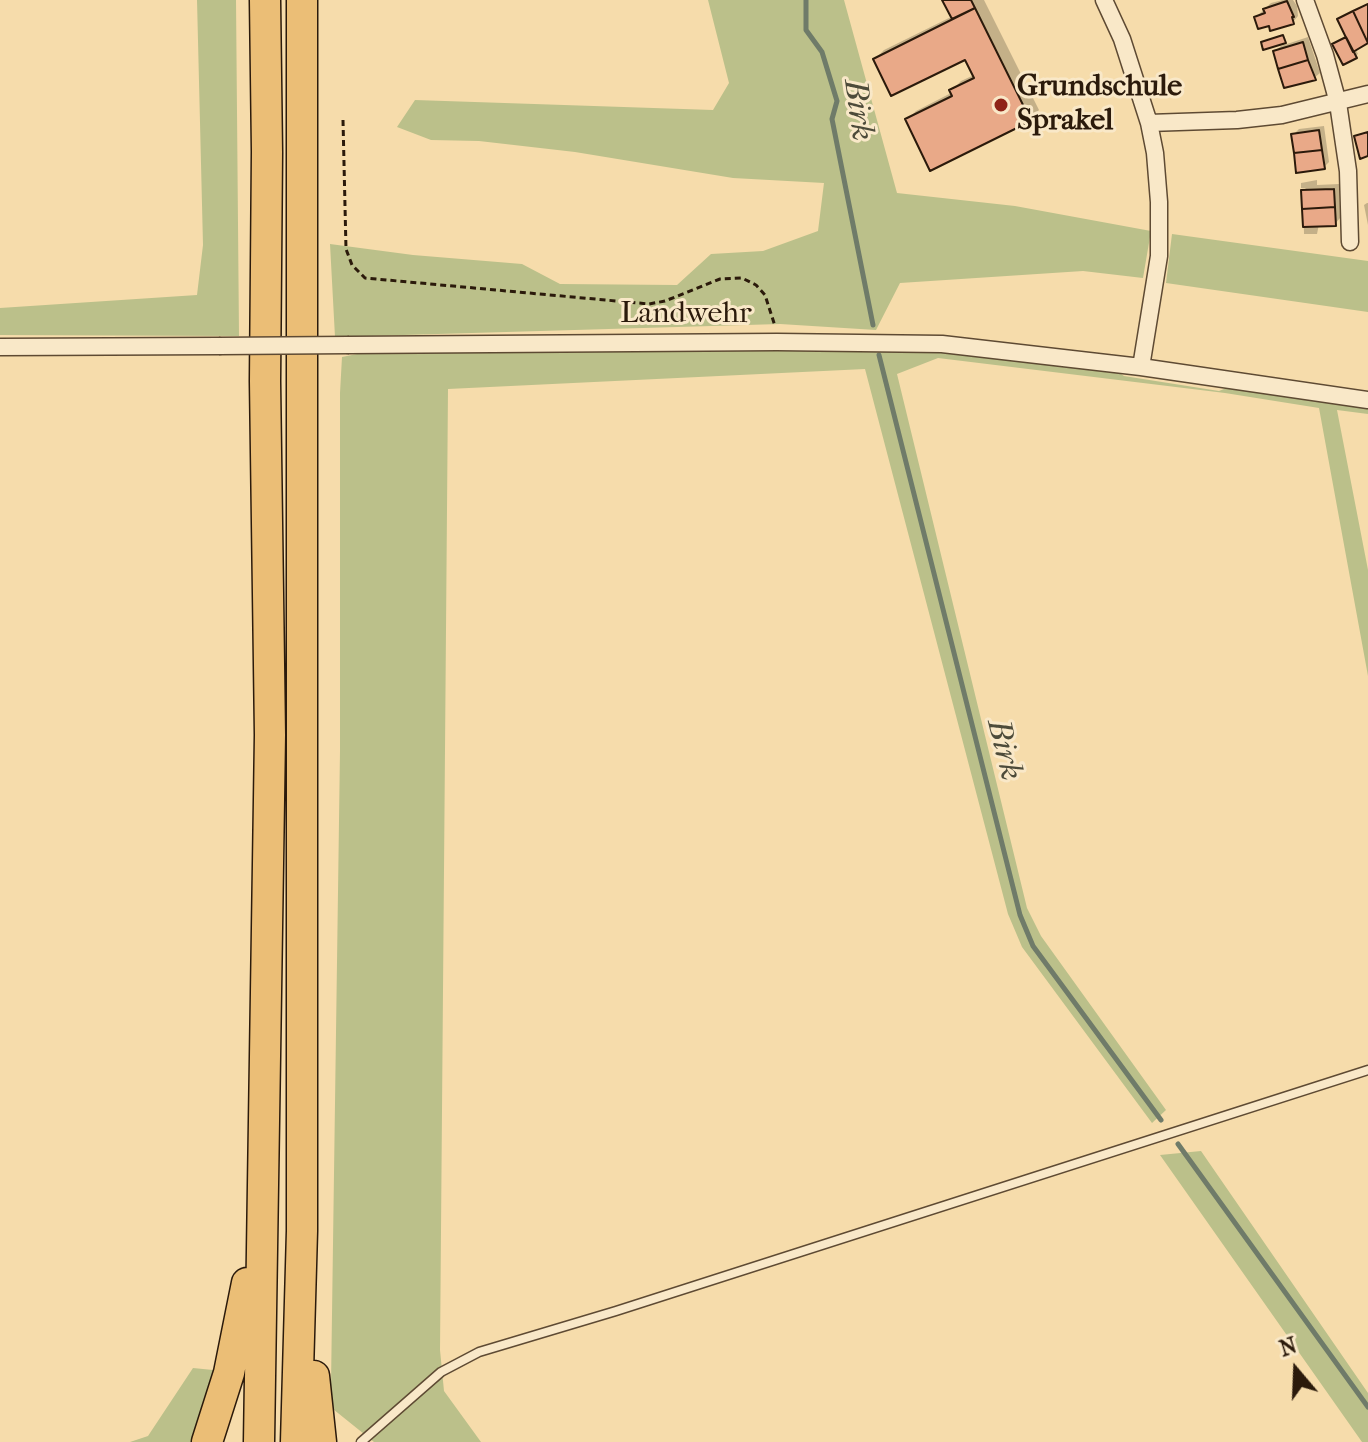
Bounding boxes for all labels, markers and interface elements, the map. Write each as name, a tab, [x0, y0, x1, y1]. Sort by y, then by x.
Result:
place label: Grundschule Sprakel	[1017, 70, 1182, 140]
water label: Birk	[834, 77, 880, 143]
marker: Grundschule Sprakel	[992, 96, 1010, 114]
street label: Landwehr	[620, 297, 752, 333]
water label: Birk	[977, 716, 1029, 784]
north arrow	[1256, 1330, 1336, 1410]
text: N	[1276, 1332, 1300, 1362]

